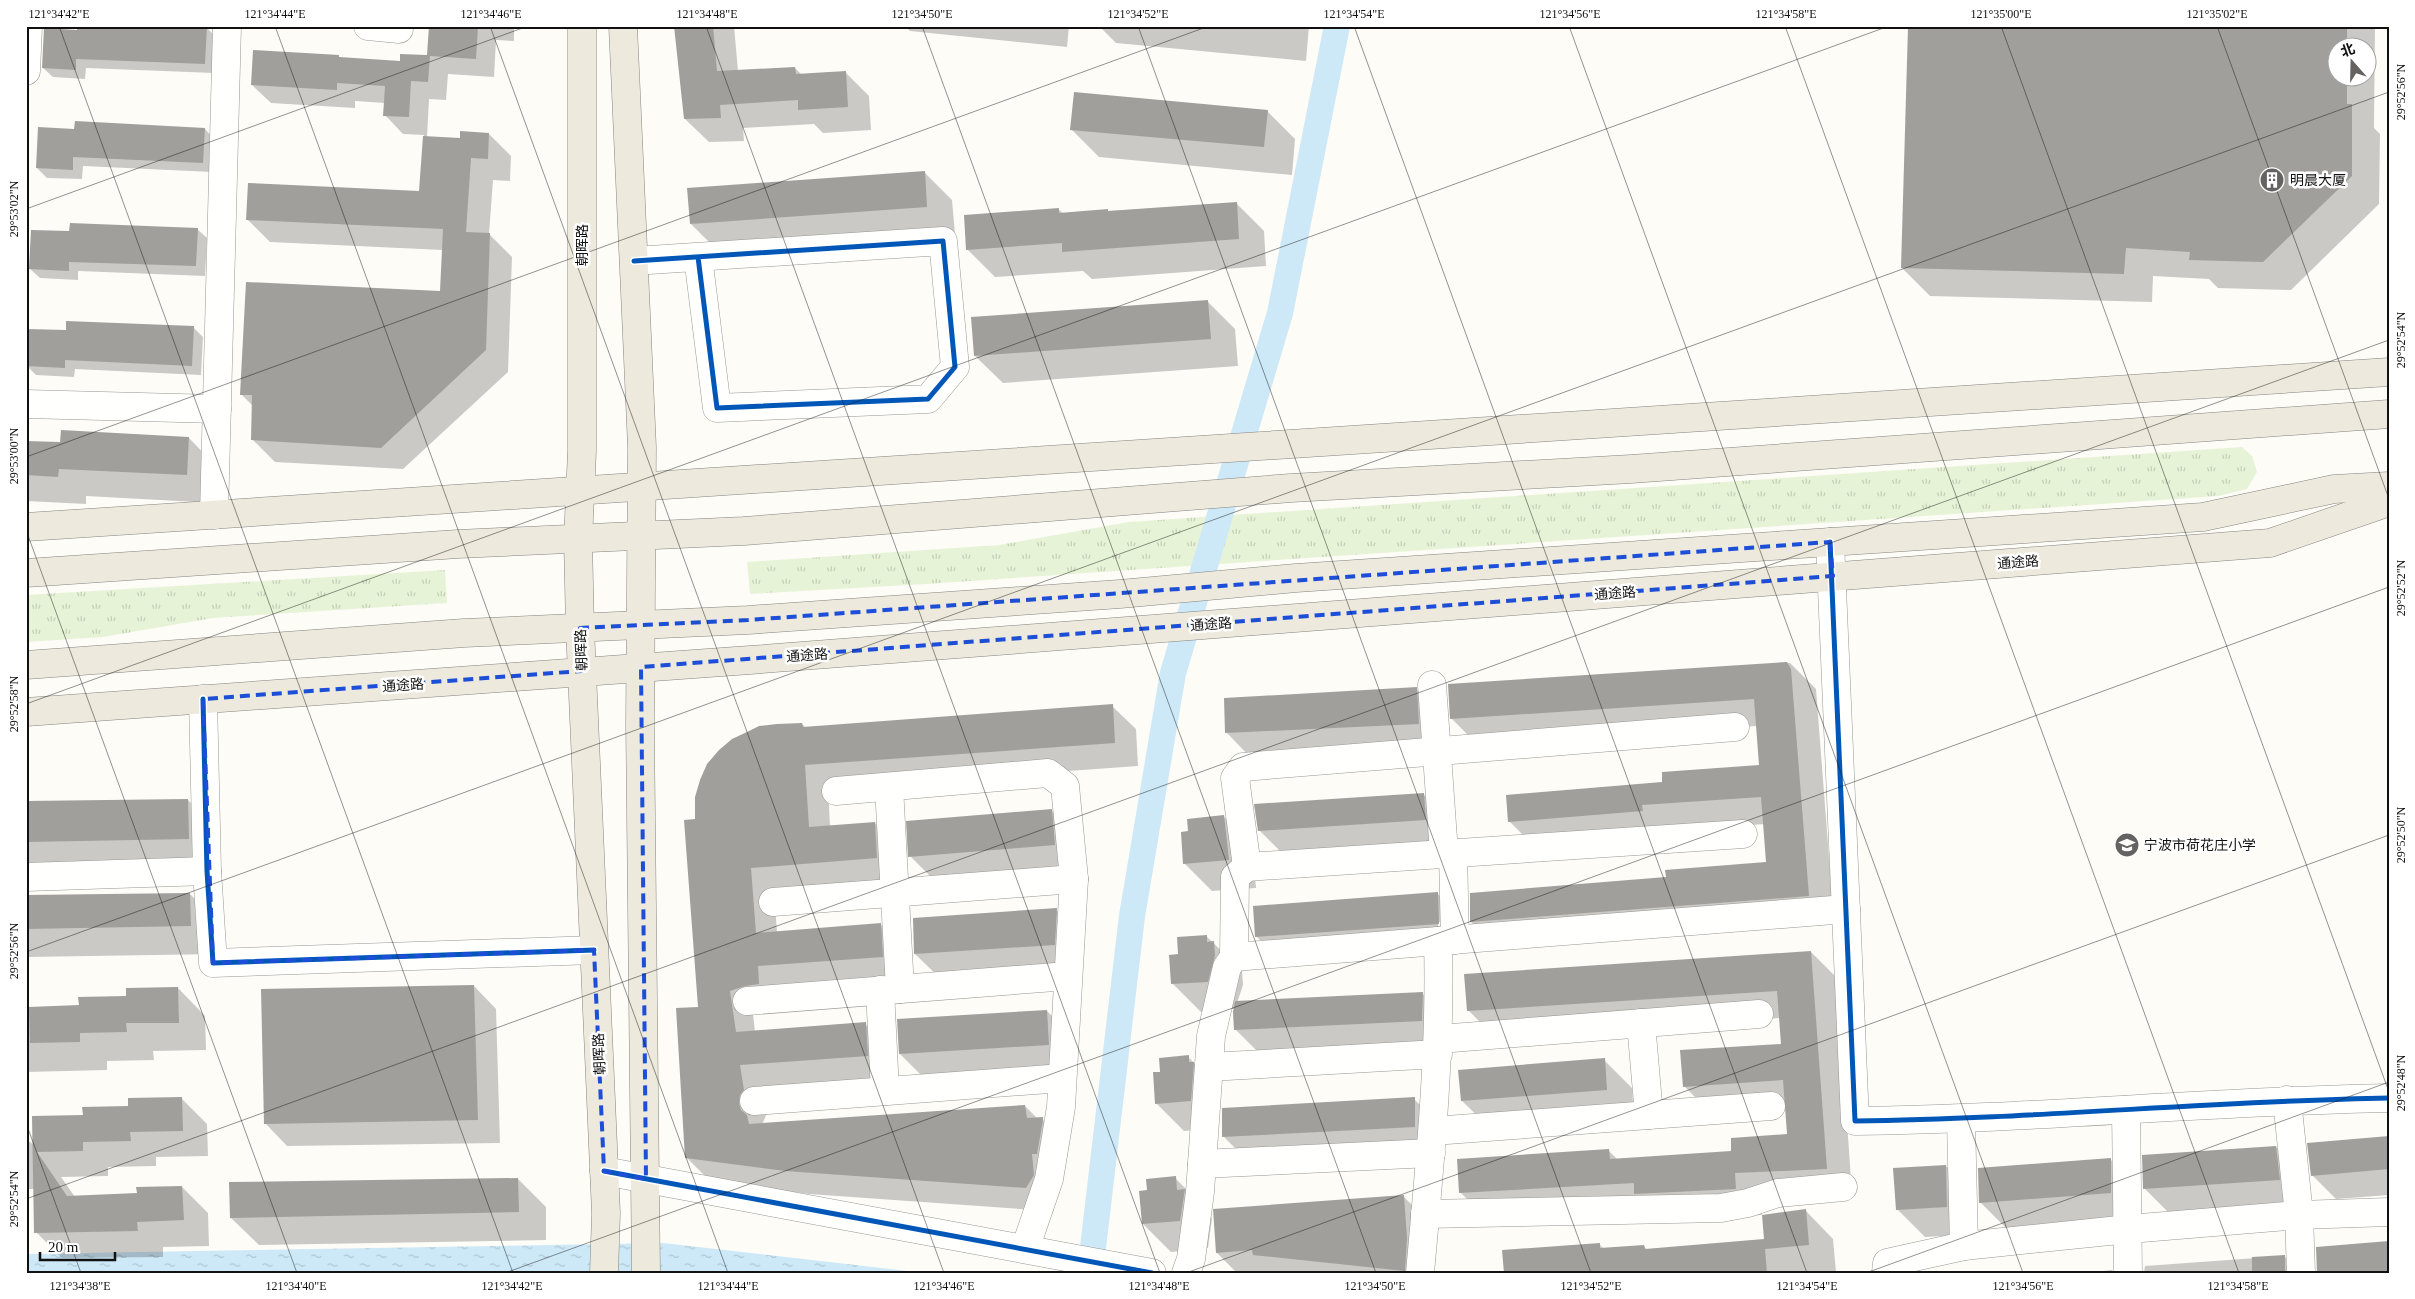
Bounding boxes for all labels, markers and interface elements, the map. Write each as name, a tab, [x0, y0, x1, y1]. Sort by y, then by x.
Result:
text: 121°34'42"E	[28, 7, 90, 21]
text: 121°34'44"E	[244, 7, 306, 21]
text: 121°34'46"E	[460, 7, 522, 21]
text: 121°34'48"E	[676, 7, 738, 21]
text: 121°34'50"E	[891, 7, 953, 21]
text: 121°34'52"E	[1107, 7, 1169, 21]
text: 121°34'54"E	[1323, 7, 1385, 21]
text: 121°34'56"E	[1539, 7, 1601, 21]
text: 121°34'58"E	[1755, 7, 1817, 21]
text: 121°35'00"E	[1970, 7, 2032, 21]
text: 121°35'02"E	[2186, 7, 2248, 21]
north arrow	[2328, 38, 2378, 88]
text: 北	[2339, 41, 2357, 60]
text: 29°52'56"N	[2394, 63, 2408, 120]
building icon: 明晨大厦	[2259, 167, 2285, 193]
place label: 明晨大厦	[2290, 173, 2346, 188]
text: 29°53'02"N	[7, 180, 21, 237]
street label: 朝晖路	[575, 224, 590, 266]
text: 29°52'54"N	[2394, 311, 2408, 368]
text: 29°53'00"N	[7, 427, 21, 484]
street label: 通途路	[1997, 554, 2040, 571]
text: 29°52'52"N	[2394, 559, 2408, 616]
street label: 通途路	[1594, 585, 1637, 602]
street label: 通途路	[1190, 616, 1233, 633]
street label: 朝晖路	[573, 629, 590, 671]
street label: 通途路	[786, 647, 829, 664]
text: 29°52'58"N	[7, 675, 21, 732]
street label: 通途路	[382, 677, 425, 694]
text: 29°52'50"N	[2394, 806, 2408, 863]
school or university icon: 宁波市荷花庄小学	[2114, 832, 2140, 858]
place label: 宁波市荷花庄小学	[2144, 837, 2256, 853]
text: 29°52'56"N	[7, 922, 21, 979]
street label: 朝晖路	[591, 1033, 608, 1075]
text: 29°52'48"N	[2394, 1054, 2408, 1111]
text: 29°52'54"N	[7, 1170, 21, 1227]
scale bar	[40, 1229, 115, 1261]
text: 20 m	[48, 1239, 79, 1255]
text: 121°34'38"E	[49, 1279, 111, 1293]
text: 121°34'40"E	[265, 1279, 327, 1293]
text: 121°34'42"E	[481, 1279, 543, 1293]
text: 121°34'44"E	[697, 1279, 759, 1293]
text: 121°34'46"E	[913, 1279, 975, 1293]
text: 121°34'48"E	[1128, 1279, 1190, 1293]
text: 121°34'50"E	[1344, 1279, 1406, 1293]
text: 121°34'52"E	[1560, 1279, 1622, 1293]
text: 121°34'54"E	[1776, 1279, 1838, 1293]
text: 121°34'56"E	[1992, 1279, 2054, 1293]
text: 121°34'58"E	[2207, 1279, 2269, 1293]

